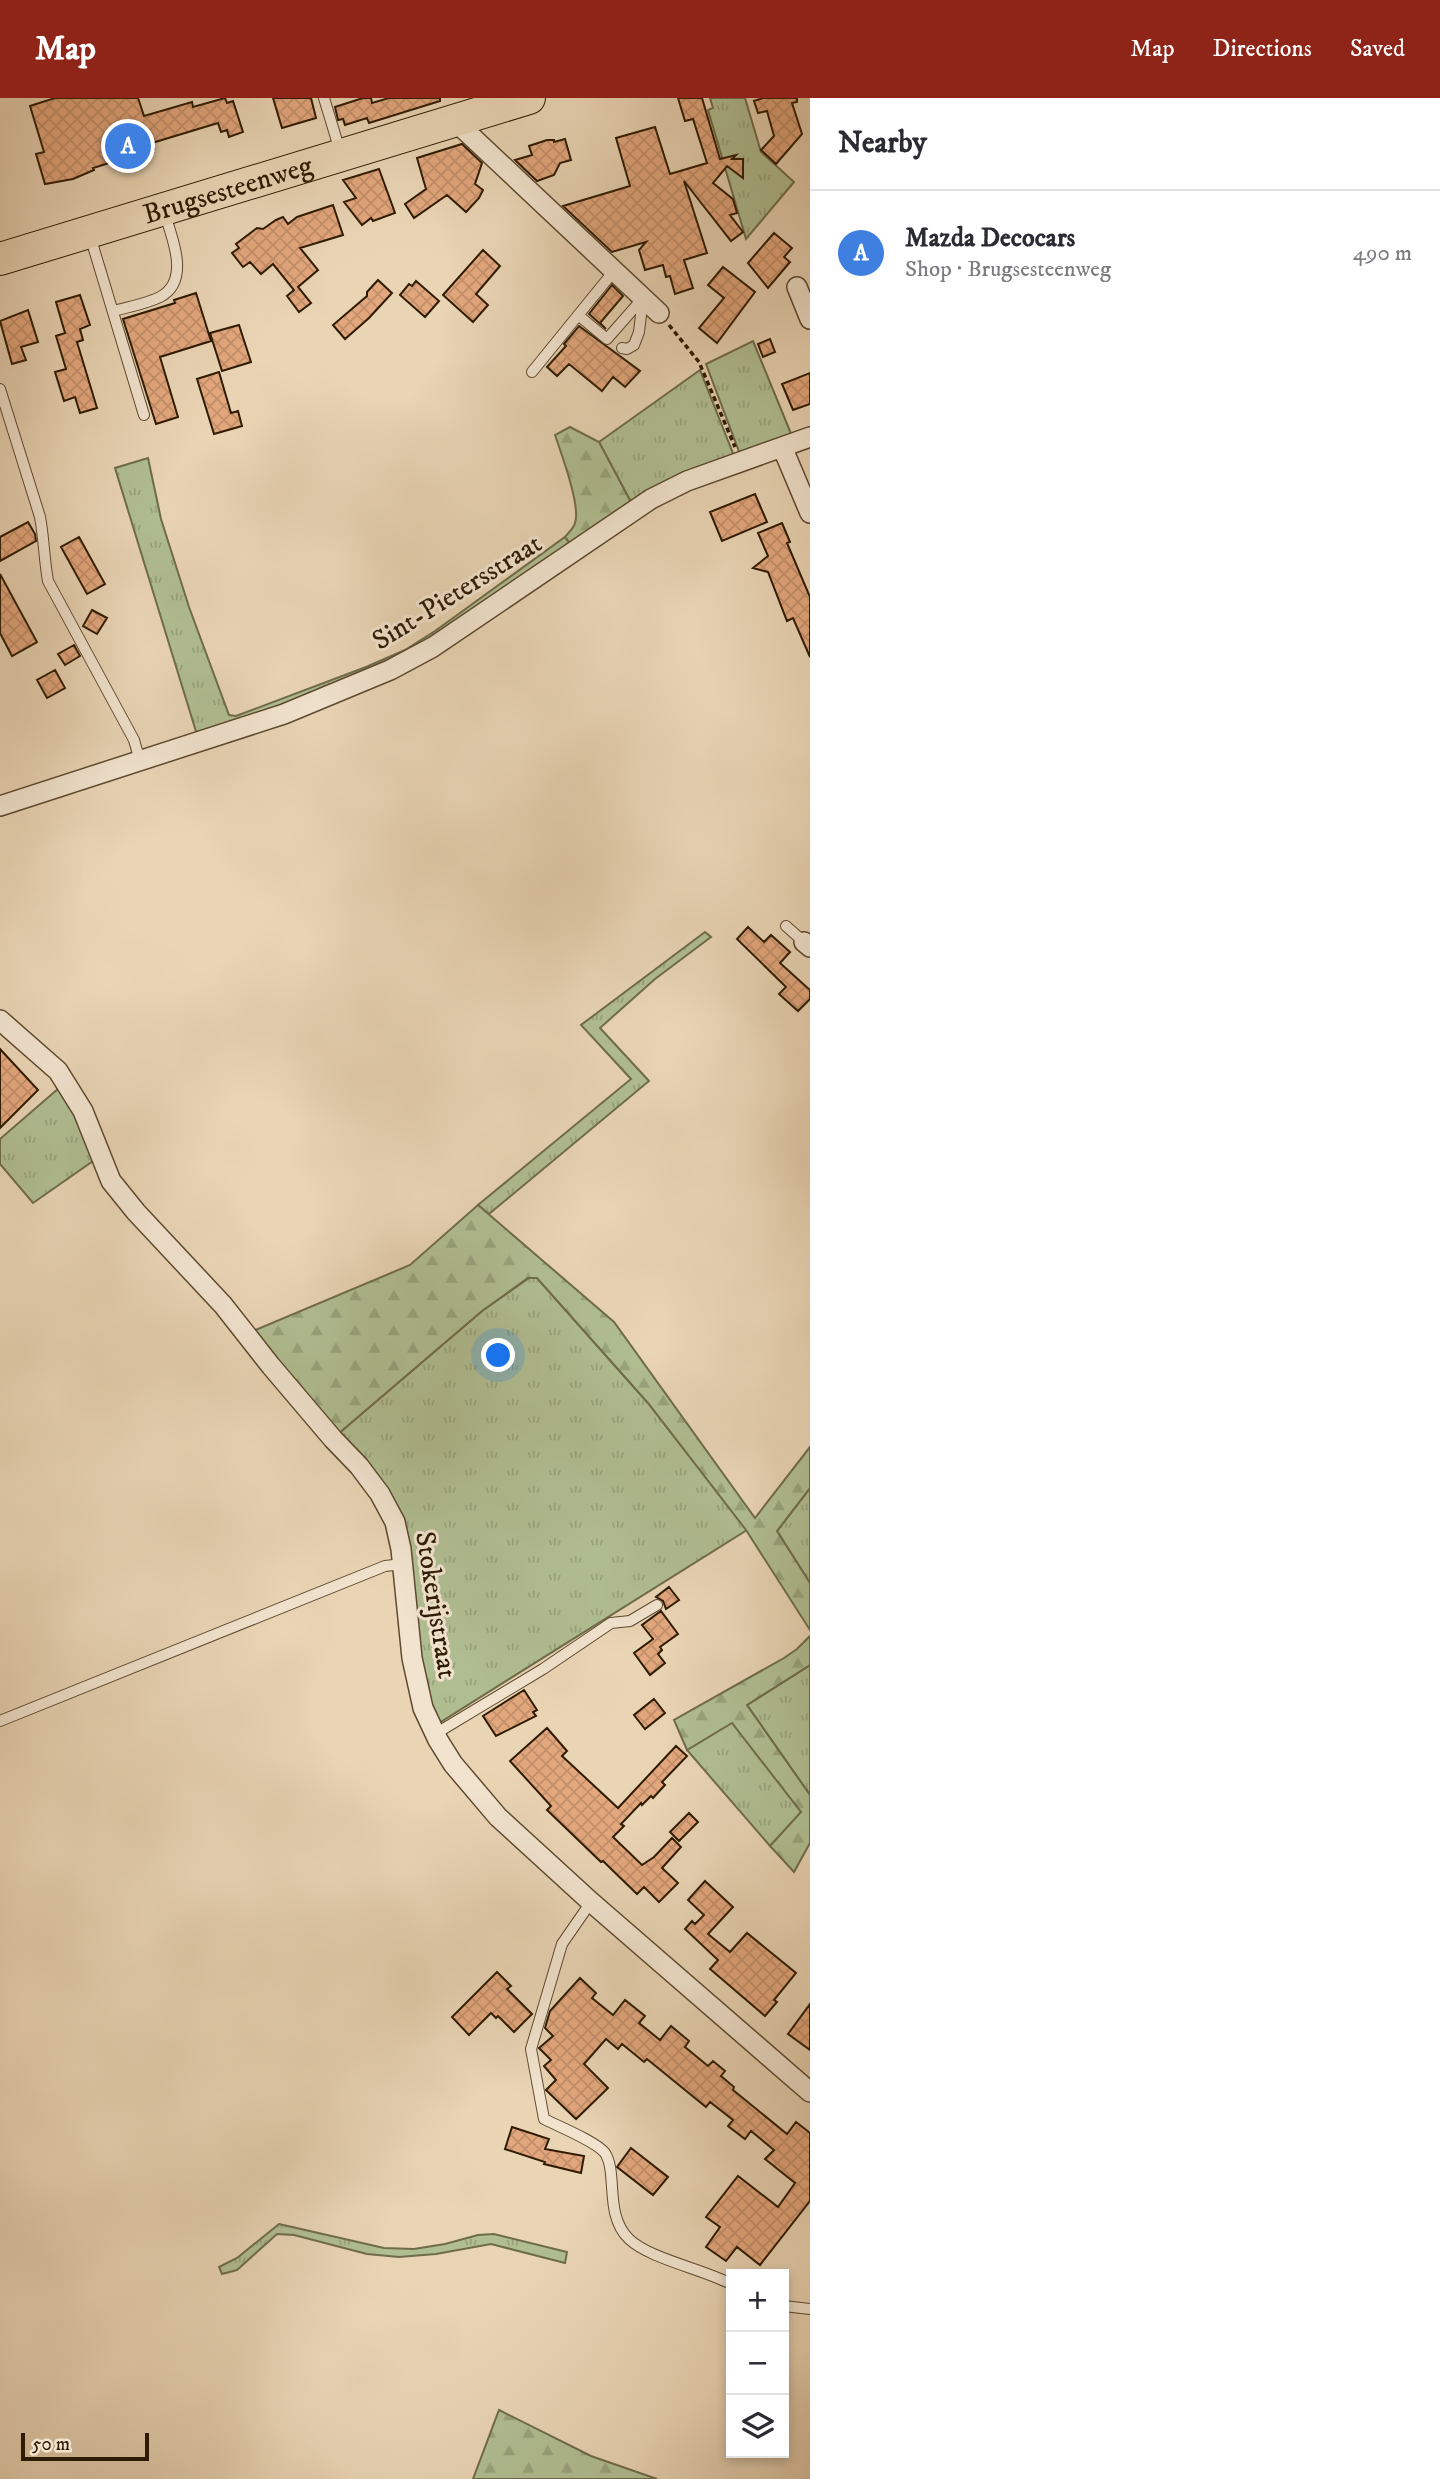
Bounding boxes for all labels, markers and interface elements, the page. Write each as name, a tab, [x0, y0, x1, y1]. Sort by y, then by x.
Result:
text: Map	[35, 29, 96, 70]
text: Map	[1130, 34, 1175, 64]
text: Directions	[1213, 34, 1312, 64]
text: Saved	[1350, 34, 1405, 64]
pin: A	[105, 120, 151, 172]
text: Nearby	[838, 125, 927, 162]
street label: Brugsesteenweg	[139, 147, 317, 232]
text: Mazda Decocars	[905, 222, 1075, 255]
text: A	[854, 239, 868, 268]
text: 490 m	[1353, 239, 1412, 268]
text: Shop · Brugsesteenweg	[905, 255, 1111, 284]
street label: Sint-Pietersstraat	[366, 526, 548, 658]
your location	[481, 1338, 515, 1372]
street label: Stokerijstraat	[407, 1529, 465, 1681]
map controls	[726, 2269, 789, 2458]
button: +	[726, 2269, 789, 2332]
button: −	[726, 2332, 789, 2395]
button: layers	[726, 2395, 789, 2458]
scale bar	[21, 2430, 149, 2462]
text: 50 m	[32, 2433, 70, 2456]

